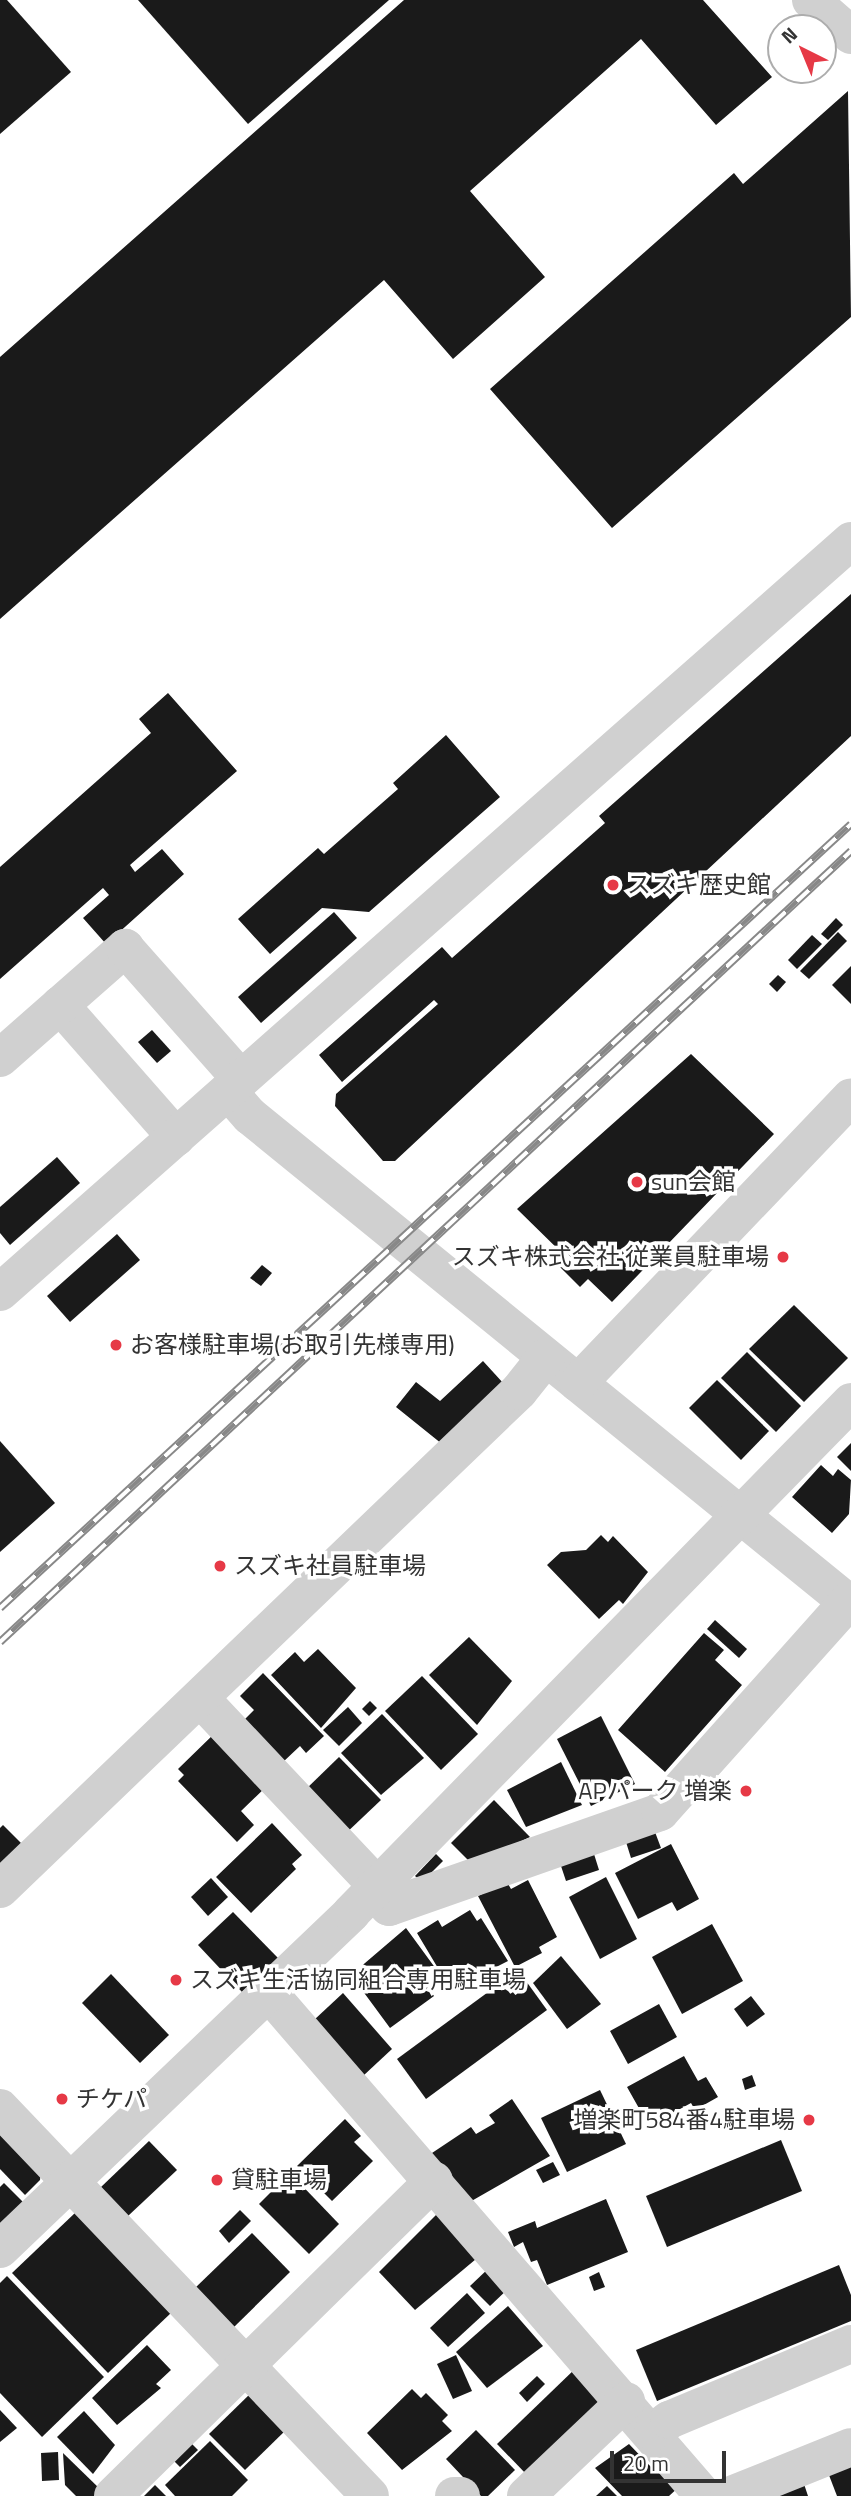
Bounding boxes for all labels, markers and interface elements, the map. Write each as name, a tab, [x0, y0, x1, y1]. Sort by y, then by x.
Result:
north arrow	[767, 14, 837, 84]
text: N	[774, 20, 803, 50]
place label: スズキ歴史館	[627, 871, 771, 899]
marker: スズキ歴史館	[605, 877, 621, 893]
place label: sun会館	[651, 1168, 736, 1196]
marker: sun会館	[629, 1174, 645, 1190]
place label: スズキ株式会社 従業員駐車場	[452, 1243, 769, 1271]
marker: スズキ株式会社 従業員駐車場	[775, 1249, 791, 1265]
place label: お客様駐車場(お取引先様専用)	[130, 1331, 455, 1359]
marker: お客様駐車場(お取引先様専用)	[108, 1337, 124, 1353]
place label: スズキ社員駐車場	[234, 1552, 426, 1580]
marker: スズキ社員駐車場	[212, 1558, 228, 1574]
place label: APパーク 増楽	[578, 1777, 732, 1805]
marker: APパーク 増楽	[738, 1783, 754, 1799]
place label: スズキ生活協同組合専用駐車場	[190, 1966, 526, 1994]
marker: スズキ生活協同組合専用駐車場	[168, 1972, 184, 1988]
place label: チケパ	[76, 2085, 148, 2113]
marker: チケパ	[54, 2091, 70, 2107]
place label: 増楽町584番4駐車場	[573, 2106, 795, 2134]
marker: 増楽町584番4駐車場	[801, 2112, 817, 2128]
place label: 貸駐車場	[231, 2166, 327, 2194]
marker: 貸駐車場	[209, 2172, 225, 2188]
scale bar	[613, 2436, 728, 2480]
text: 20 m	[623, 2447, 669, 2479]

